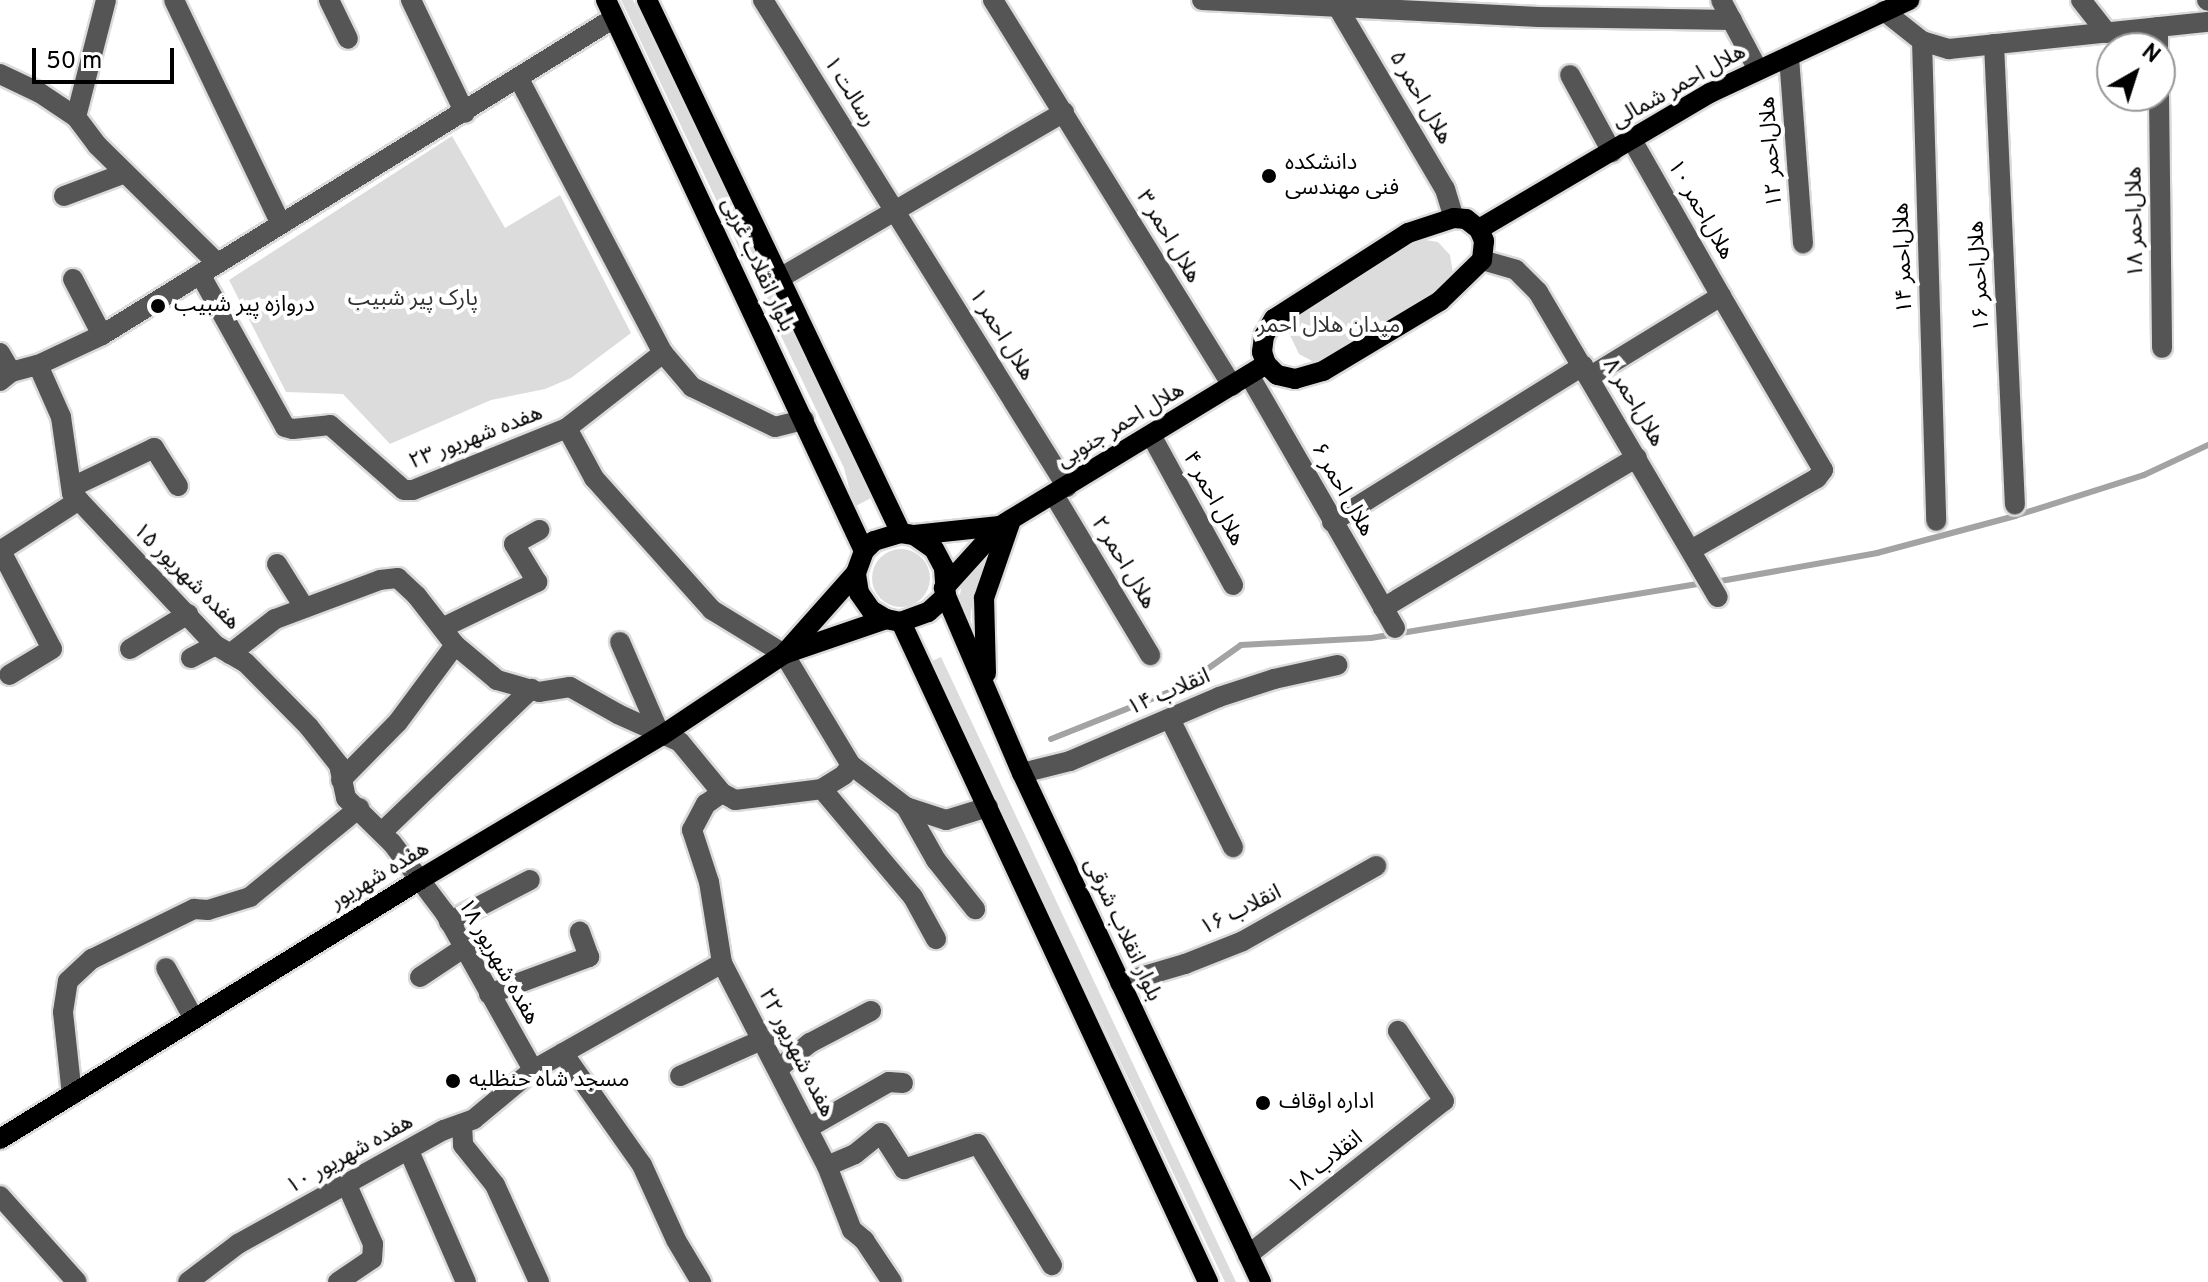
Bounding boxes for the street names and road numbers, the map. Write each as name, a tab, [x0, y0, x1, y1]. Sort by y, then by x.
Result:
street label: هلال احمر شمالی	[1607, 39, 1751, 135]
street label: هلال احمر ۵	[1383, 47, 1457, 149]
street label: رسالت ۱	[817, 52, 881, 132]
street label: هلال‌احمر ۱۲	[1755, 96, 1789, 208]
street label: هلال‌احمر ۱۰	[1661, 155, 1739, 265]
street label: هلال‌احمر ۱۸	[2122, 166, 2150, 278]
street label: هلال احمر ۳	[1130, 186, 1206, 288]
street label: بلوار انقلاب غربی	[714, 194, 800, 336]
street label: هلال‌احمر ۱۴	[1889, 202, 1919, 314]
street label: هلال‌احمر ۱۶	[1964, 220, 1996, 332]
street label: هلال احمر ۱	[962, 284, 1040, 386]
street label: هلال‌احمر ۸	[1596, 354, 1670, 452]
street label: هلال احمر جنوبی	[1052, 378, 1190, 474]
street label: هفده شهریور ۲۳	[405, 400, 547, 476]
street label: هلال احمر ۶	[1305, 439, 1379, 541]
street label: هلال احمر ۴	[1176, 447, 1250, 551]
street label: هلال احمر ۲	[1085, 512, 1161, 614]
street label: هفده شهریور ۱۵	[127, 518, 245, 636]
street label: انقلاب ۱۴	[1124, 664, 1214, 722]
street label: هفده شهریور	[326, 836, 434, 916]
street label: بلوار انقلاب شرقی	[1077, 854, 1167, 1006]
street label: انقلاب ۱۶	[1196, 880, 1286, 942]
street label: هفده شهریور ۱۸	[451, 894, 545, 1030]
street label: هفده شهریور ۲۲	[752, 984, 840, 1122]
street label: هفده شهریور ۱۰	[282, 1109, 418, 1201]
street label: انقلاب ۱۸	[1283, 1126, 1369, 1200]

